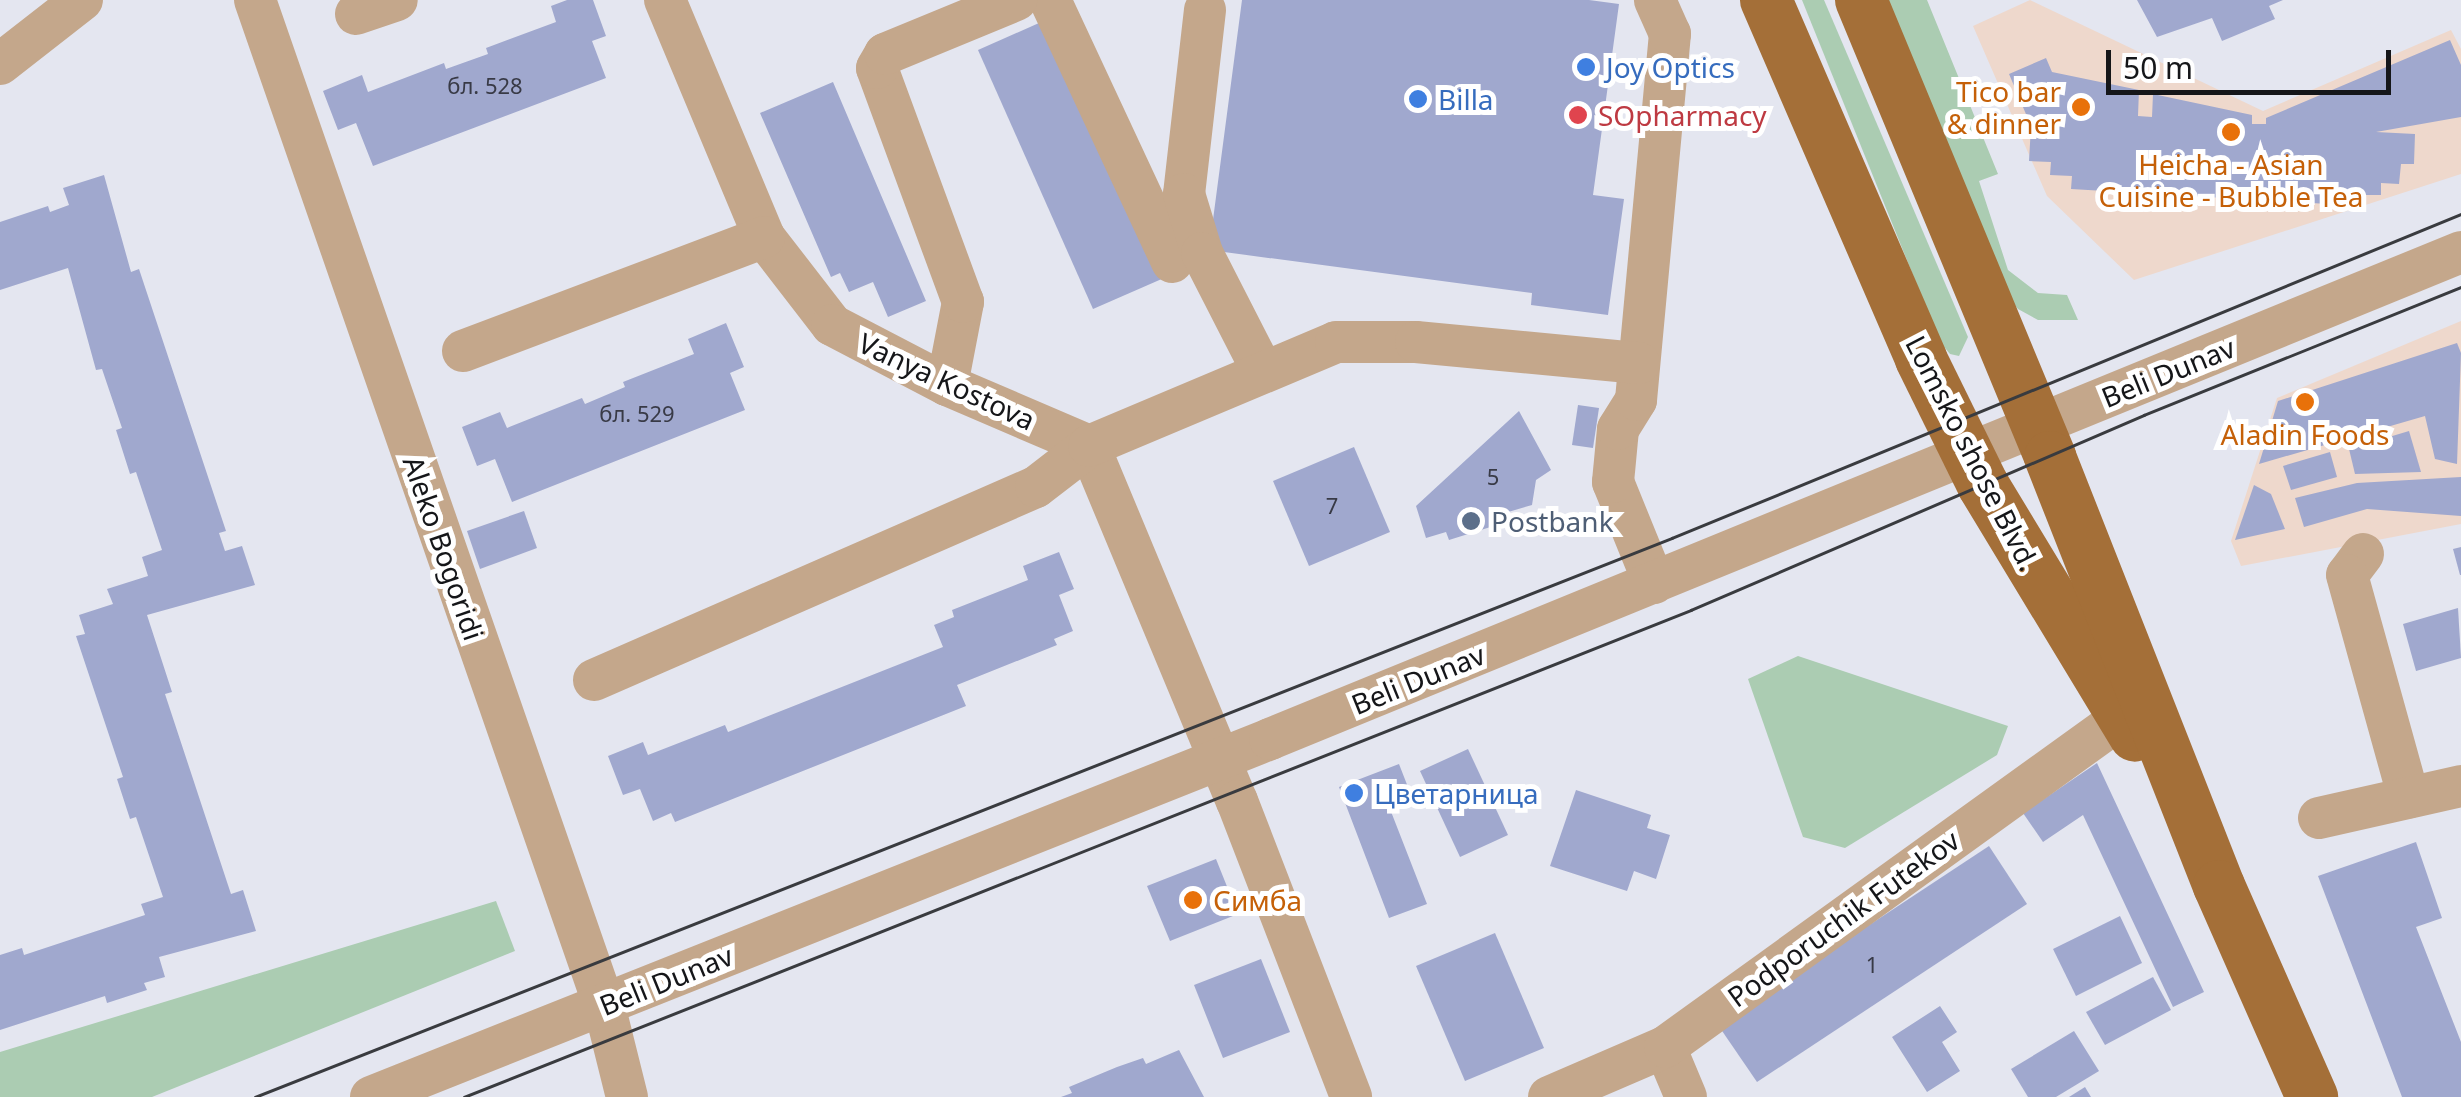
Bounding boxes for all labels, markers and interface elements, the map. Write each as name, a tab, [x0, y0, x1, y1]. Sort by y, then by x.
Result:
scale bar	[2111, 30, 2396, 92]
text: 50 m	[2123, 47, 2193, 88]
place label: Joy Optics	[1606, 50, 1735, 84]
marker: Joy Optics	[1575, 56, 1597, 78]
house number: бл. 528	[447, 73, 523, 99]
place label: Tico bar & dinner	[1947, 74, 2061, 140]
place label: Billa	[1438, 82, 1494, 116]
marker: Billa	[1407, 88, 1429, 110]
marker: Tico bar & dinner	[2070, 96, 2092, 118]
place label: SOpharmacy	[1598, 98, 1767, 132]
marker: SOpharmacy	[1567, 104, 1589, 126]
marker: Heicha - Asian Cuisine - Bubble Tea	[2220, 121, 2242, 143]
place label: Heicha - Asian Cuisine - Bubble Tea	[2099, 147, 2363, 213]
street label: Vanya Kostova	[854, 325, 1040, 437]
street label: Lomsko shose Blvd.	[1899, 330, 2047, 576]
street label: Beli Dunav	[2096, 330, 2240, 414]
marker: Aladin Foods	[2294, 391, 2316, 413]
house number: бл. 529	[599, 401, 675, 427]
place label: Aladin Foods	[2221, 417, 2389, 451]
street label: Aleko Bogoridi	[397, 451, 491, 645]
house number: 5	[1487, 464, 1499, 490]
house number: 7	[1326, 493, 1338, 519]
place label: Postbank	[1491, 504, 1614, 538]
marker: Postbank	[1460, 510, 1482, 532]
street label: Beli Dunav	[1346, 637, 1490, 721]
place label: Цветарница	[1374, 776, 1539, 810]
marker: Цветарница	[1343, 782, 1365, 804]
street label: Podporuchik Futekov	[1721, 823, 1965, 1013]
place label: Симба	[1213, 883, 1302, 917]
marker: Симба	[1182, 889, 1204, 911]
street label: Beli Dunav	[594, 938, 738, 1022]
house number: 1	[1866, 952, 1878, 978]

